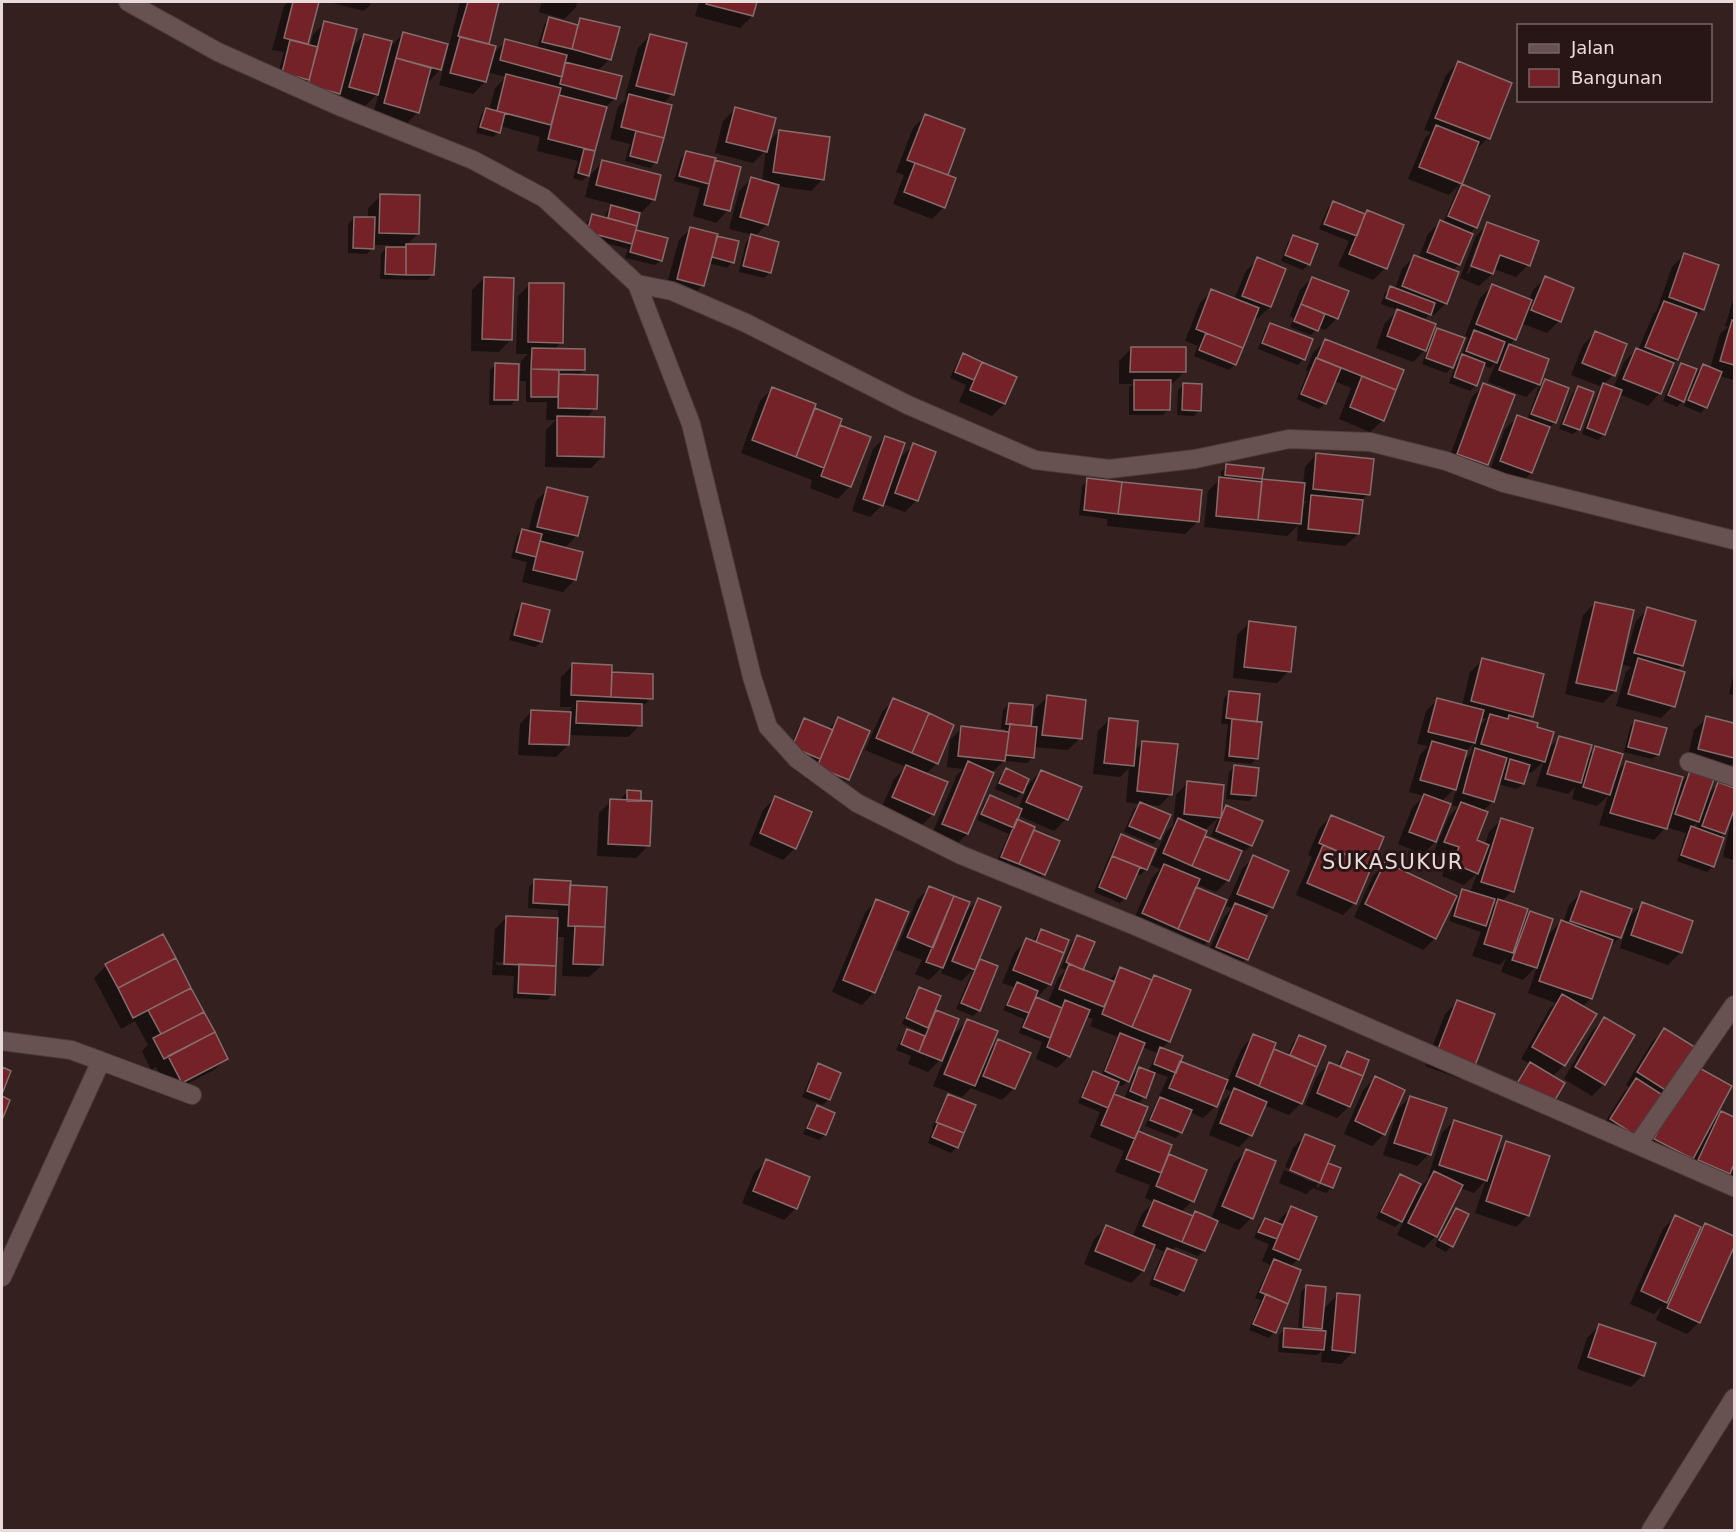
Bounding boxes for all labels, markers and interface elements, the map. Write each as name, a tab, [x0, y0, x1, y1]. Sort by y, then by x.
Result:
legend	[1517, 24, 1712, 102]
text: Jalan	[1570, 37, 1615, 58]
text: Bangunan	[1571, 67, 1662, 88]
district label: SUKASUKUR	[1322, 850, 1464, 874]

